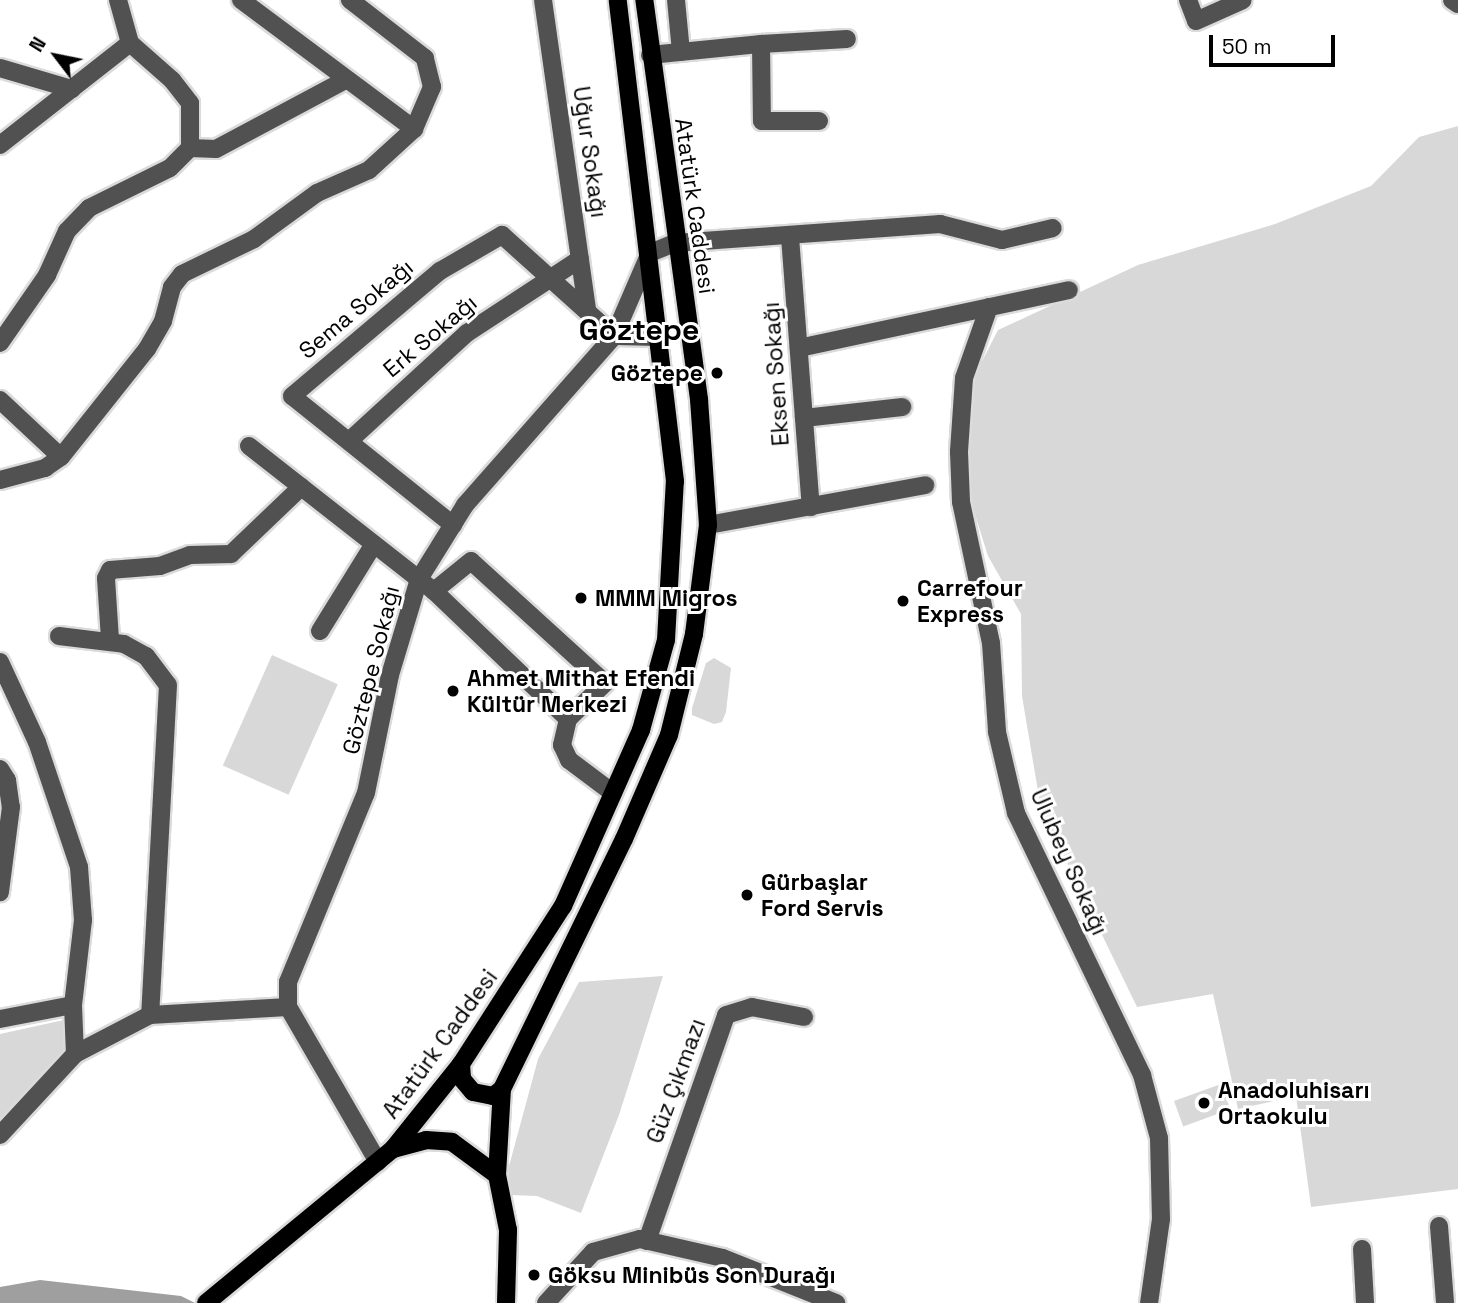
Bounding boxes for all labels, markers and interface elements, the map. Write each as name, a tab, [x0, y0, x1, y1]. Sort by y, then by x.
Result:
north arrow	[21, 21, 91, 91]
scale bar	[1213, 21, 1339, 65]
text: N	[24, 33, 52, 57]
text: 50 m	[1222, 33, 1272, 60]
street label: Uğur Sokağı	[567, 84, 613, 220]
street label: Atatürk Caddesi	[669, 116, 721, 296]
street label: Sema Sokağı	[293, 253, 419, 365]
street label: Erk Sokağı	[378, 289, 482, 383]
street label: Eksen Sokağı	[757, 301, 795, 447]
district label: Göztepe	[579, 312, 699, 348]
place label: Göztepe	[611, 359, 703, 387]
marker: Göztepe	[709, 365, 725, 381]
place label: Carrefour Express	[917, 574, 1023, 628]
street label: Göztepe Sokağı	[337, 583, 405, 757]
place label: MMM Migros	[595, 584, 738, 612]
marker: MMM Migros	[573, 590, 589, 606]
marker: Carrefour Express	[895, 593, 911, 609]
place label: Ahmet Mithat Efendi Kültür Merkezi	[467, 664, 695, 718]
marker: Ahmet Mithat Efendi Kültür Merkezi	[445, 683, 461, 699]
street label: Ulubey Sokağı	[1024, 785, 1114, 939]
place label: Gürbaşlar Ford Servis	[761, 868, 884, 922]
marker: Gürbaşlar Ford Servis	[739, 887, 755, 903]
street label: Atatürk Caddesi	[377, 964, 503, 1124]
street label: Güz Çıkmazı	[641, 1015, 711, 1147]
place label: Anadoluhisarı Ortaokulu	[1218, 1076, 1370, 1130]
marker: Anadoluhisarı Ortaokulu	[1196, 1095, 1212, 1111]
place label: Göksu Minibüs Son Durağı	[548, 1261, 836, 1289]
marker: Göksu Minibüs Son Durağı	[526, 1267, 542, 1283]

